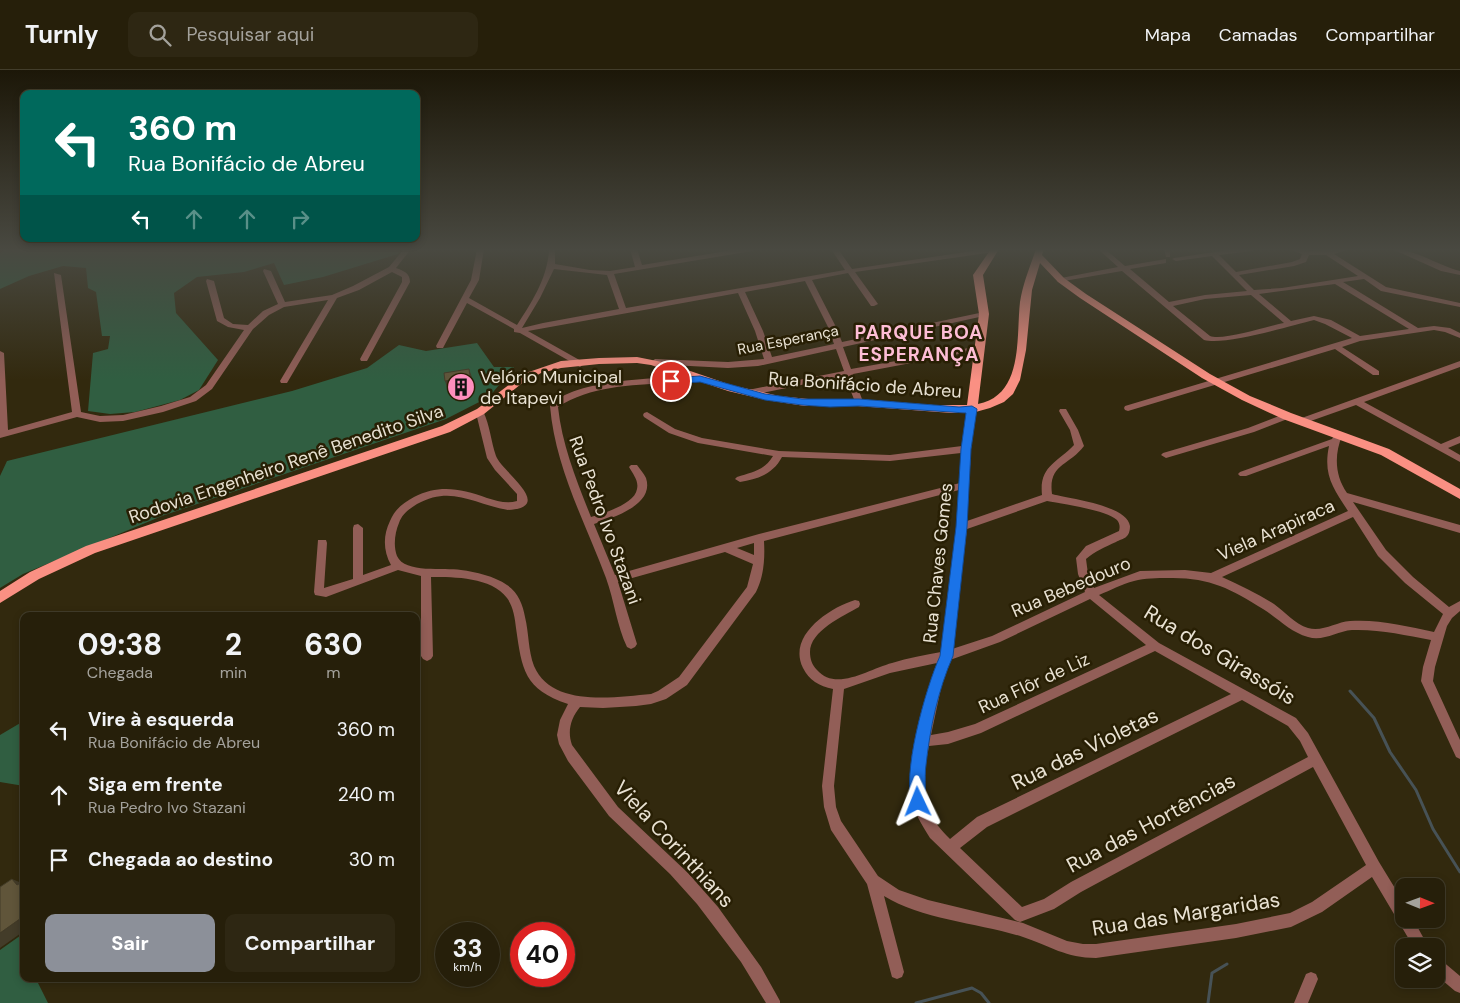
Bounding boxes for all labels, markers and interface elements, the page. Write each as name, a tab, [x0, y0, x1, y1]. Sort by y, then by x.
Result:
search box	[128, 12, 478, 57]
text: Turnly	[25, 19, 98, 50]
icon: search	[146, 21, 174, 49]
text: Pesquisar aqui	[186, 22, 314, 47]
text: Mapa	[1145, 23, 1191, 47]
text: Camadas	[1219, 23, 1297, 47]
text: Compartilhar	[1325, 23, 1435, 47]
text: 360 m	[128, 105, 237, 151]
icon: left	[45, 110, 110, 175]
text: Rua Bonifácio de Abreu	[128, 149, 365, 178]
icon: left	[127, 205, 155, 233]
icon: ahead	[180, 205, 208, 233]
icon: ahead	[233, 205, 261, 233]
icon: right	[286, 205, 314, 233]
street label: Rua Esperança	[736, 320, 840, 360]
district label: PARQUE BOA ESPERANÇA	[855, 320, 983, 367]
pin	[650, 360, 692, 402]
place label: Velório Municipal de Itapevi	[480, 365, 622, 410]
street label: Rua Bonifácio de Abreu	[768, 366, 962, 404]
icon: arrive	[657, 367, 685, 395]
building icon: Velório Municipal de Itapevi	[446, 372, 476, 402]
street label: Rodovia Engenheiro Renê Benedito Silva	[126, 399, 446, 529]
street label: Rua Pedro Ivo Stazani	[563, 433, 647, 607]
street label: Rua Chaves Gomes	[918, 482, 958, 644]
street label: Viela Arapiraca	[1214, 493, 1338, 567]
street label: Rua Bebedouro	[1008, 551, 1134, 623]
street label: Rua dos Girassóis	[1139, 599, 1301, 711]
text: 09:38	[77, 625, 162, 664]
text: 2	[225, 625, 242, 664]
text: 630	[304, 625, 363, 664]
street label: Rua Flôr de Liz	[975, 647, 1093, 719]
text: Chegada	[87, 662, 153, 683]
text: min	[220, 662, 247, 683]
text: m	[326, 662, 341, 683]
street label: Rua das Violetas	[1007, 701, 1163, 797]
text: Vire à esquerda	[88, 707, 234, 732]
icon: left	[45, 716, 73, 744]
text: 360 m	[337, 717, 395, 742]
text: Rua Bonifácio de Abreu	[88, 732, 260, 753]
street label: Rua das Hortências	[1062, 767, 1240, 879]
text: Siga em frente	[88, 772, 223, 797]
street label: Viela Corinthians	[608, 774, 740, 914]
position arrow	[891, 775, 943, 827]
icon: ahead	[45, 781, 73, 809]
text: 240 m	[338, 782, 395, 807]
text: Rua Pedro Ivo Stazani	[88, 797, 246, 818]
icon: arrive	[45, 846, 73, 874]
text: Chegada ao destino	[88, 847, 273, 872]
text: 30 m	[349, 847, 395, 872]
north arrow	[1395, 878, 1445, 928]
map controls	[1395, 878, 1445, 988]
street label: Rua das Margaridas	[1090, 885, 1282, 943]
button: Sair	[45, 914, 215, 972]
button: Compartilhar	[225, 914, 395, 972]
speed limit sign: 40	[510, 922, 575, 987]
text: 33	[452, 932, 483, 965]
button: layers	[1395, 938, 1445, 988]
text: km/h	[453, 959, 482, 975]

